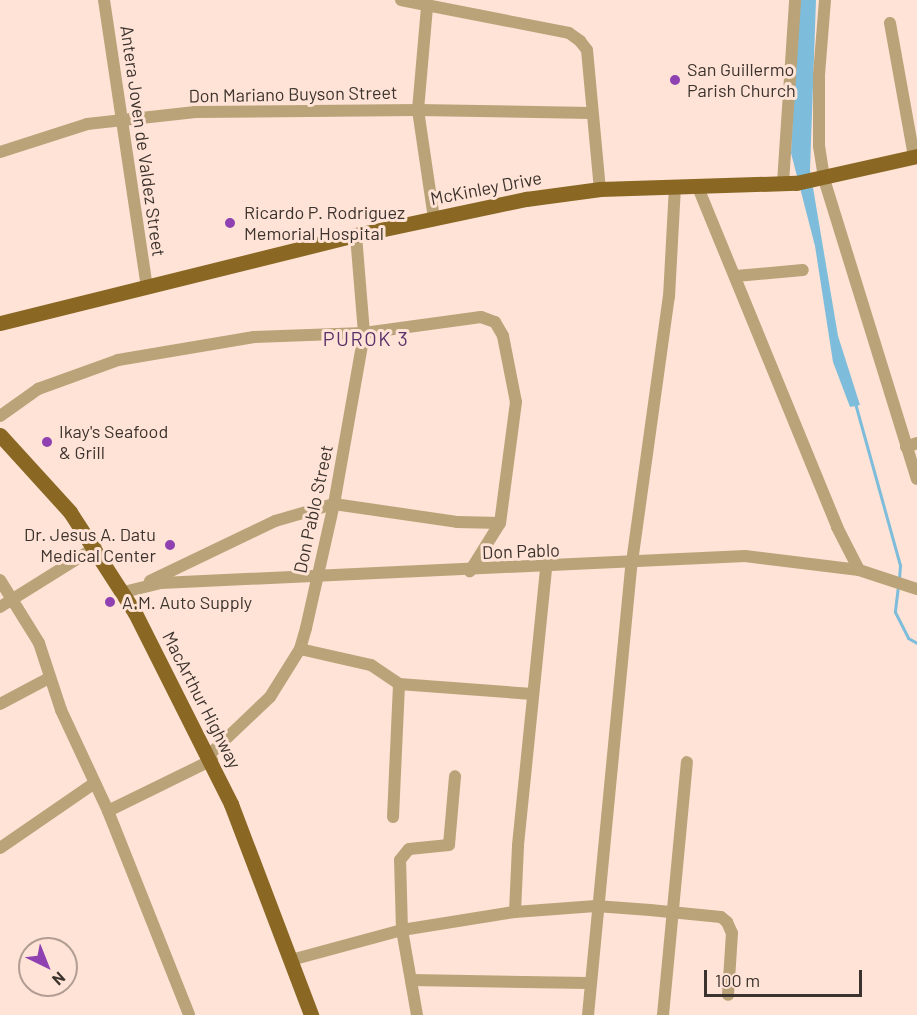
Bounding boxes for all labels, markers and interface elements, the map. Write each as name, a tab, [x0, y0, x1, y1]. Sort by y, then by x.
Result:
street label: Antera Joven de Valdez Street	[116, 24, 170, 258]
place label: San Guillermo Parish Church	[687, 59, 796, 101]
marker: San Guillermo Parish Church	[668, 73, 682, 87]
street label: Don Mariano Buyson Street	[188, 81, 398, 107]
street label: McKinley Drive	[428, 167, 544, 209]
place label: Ricardo P. Rodriguez Memorial Hospital	[244, 202, 405, 244]
marker: Ricardo P. Rodriguez Memorial Hospital	[221, 214, 239, 232]
district label: PUROK 3	[323, 326, 409, 350]
place label: Ikay's Seafood & Grill	[59, 421, 168, 464]
marker: Ikay's Seafood & Grill	[40, 435, 54, 449]
street label: Don Pablo Street	[289, 443, 337, 575]
place label: Dr. Jesus A. Datu Medical Center	[24, 524, 156, 566]
marker: Dr. Jesus A. Datu Medical Center	[161, 536, 179, 554]
street label: Don Pablo	[482, 539, 560, 563]
place label: A.M. Auto Supply	[122, 591, 252, 613]
marker: A.M. Auto Supply	[103, 595, 117, 609]
street label: MacArthur Highway	[158, 628, 246, 772]
north arrow	[18, 937, 78, 997]
scale bar	[707, 958, 864, 996]
text: N	[49, 968, 70, 990]
text: 100 m	[715, 969, 760, 991]

